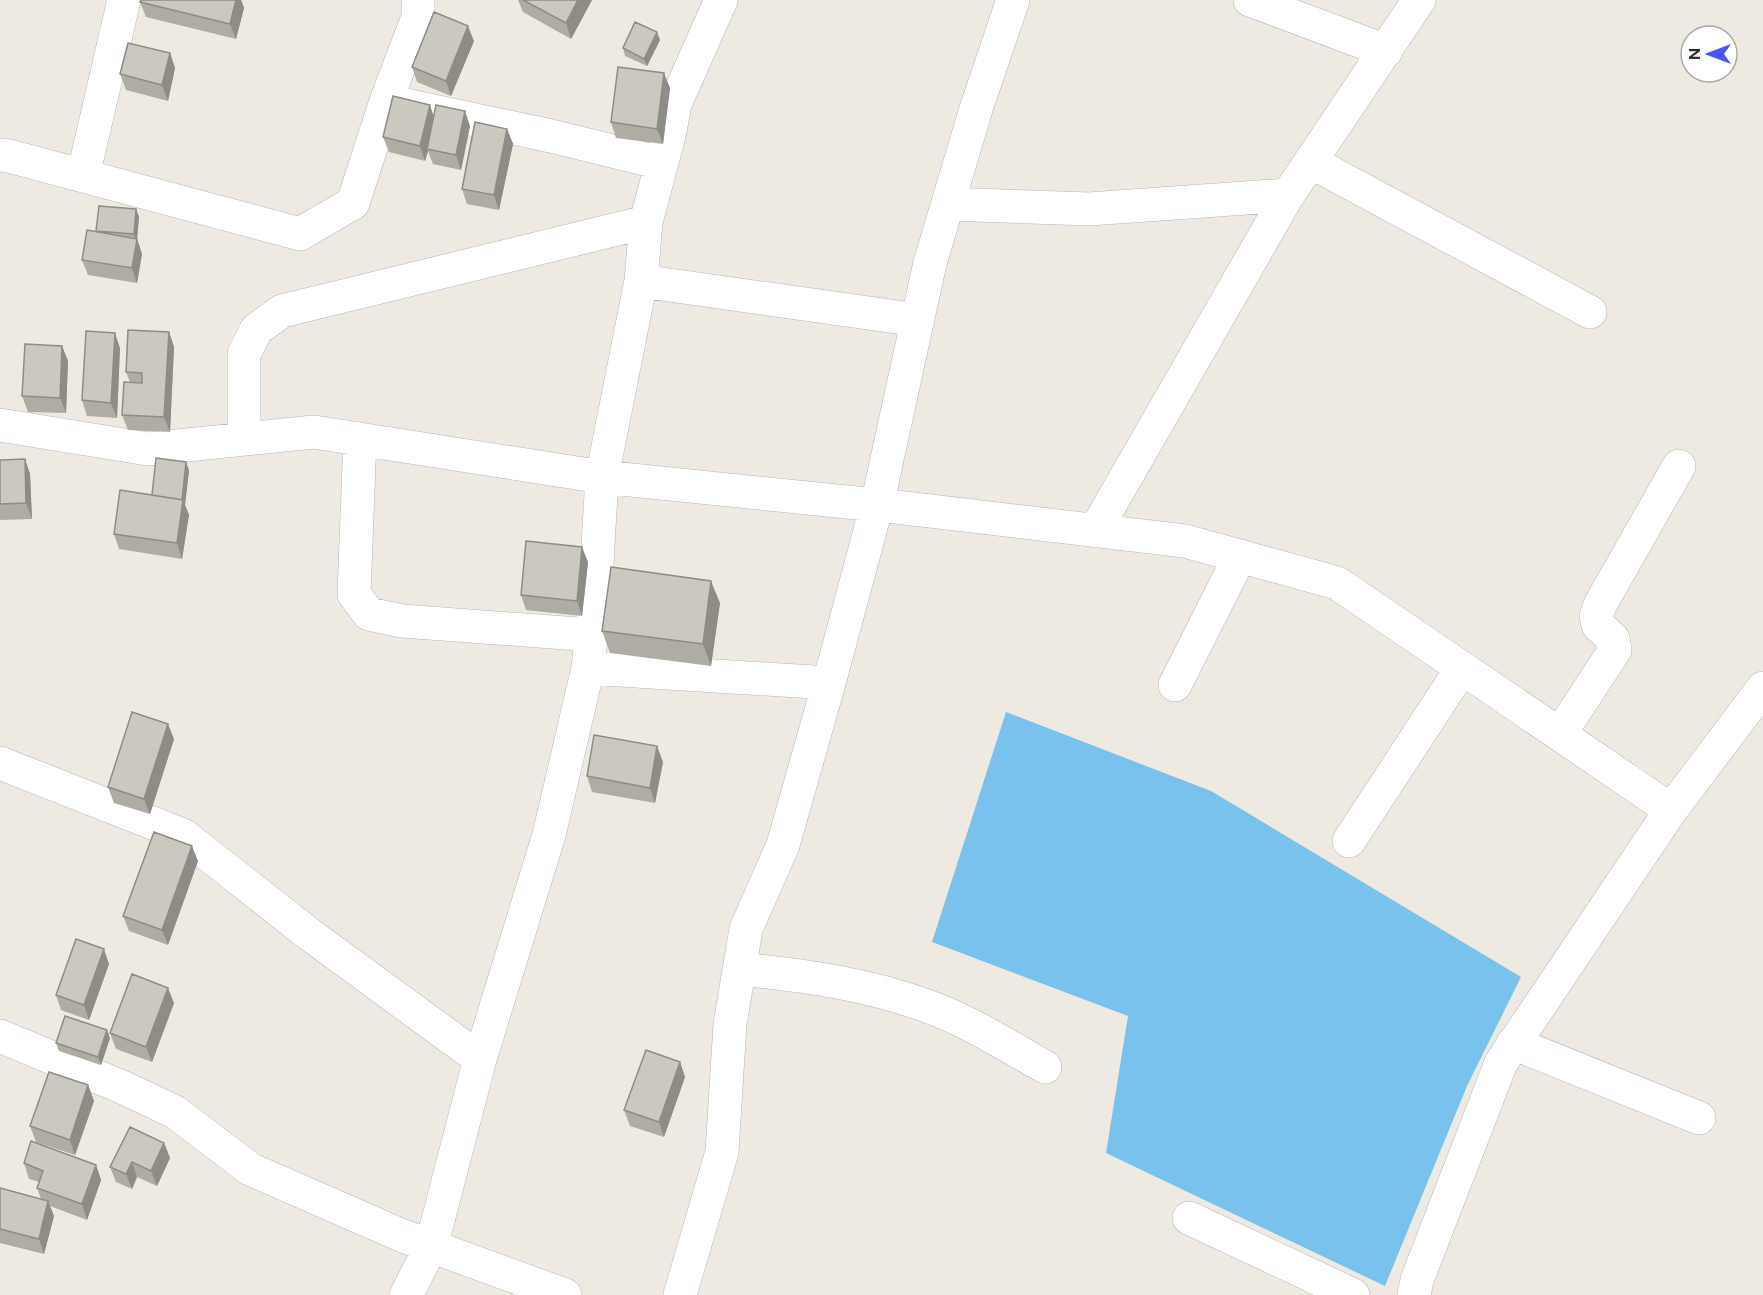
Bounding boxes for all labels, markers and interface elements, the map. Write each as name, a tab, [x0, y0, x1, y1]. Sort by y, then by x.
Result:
north arrow	[1679, 24, 1739, 84]
text: N	[1685, 48, 1704, 60]

